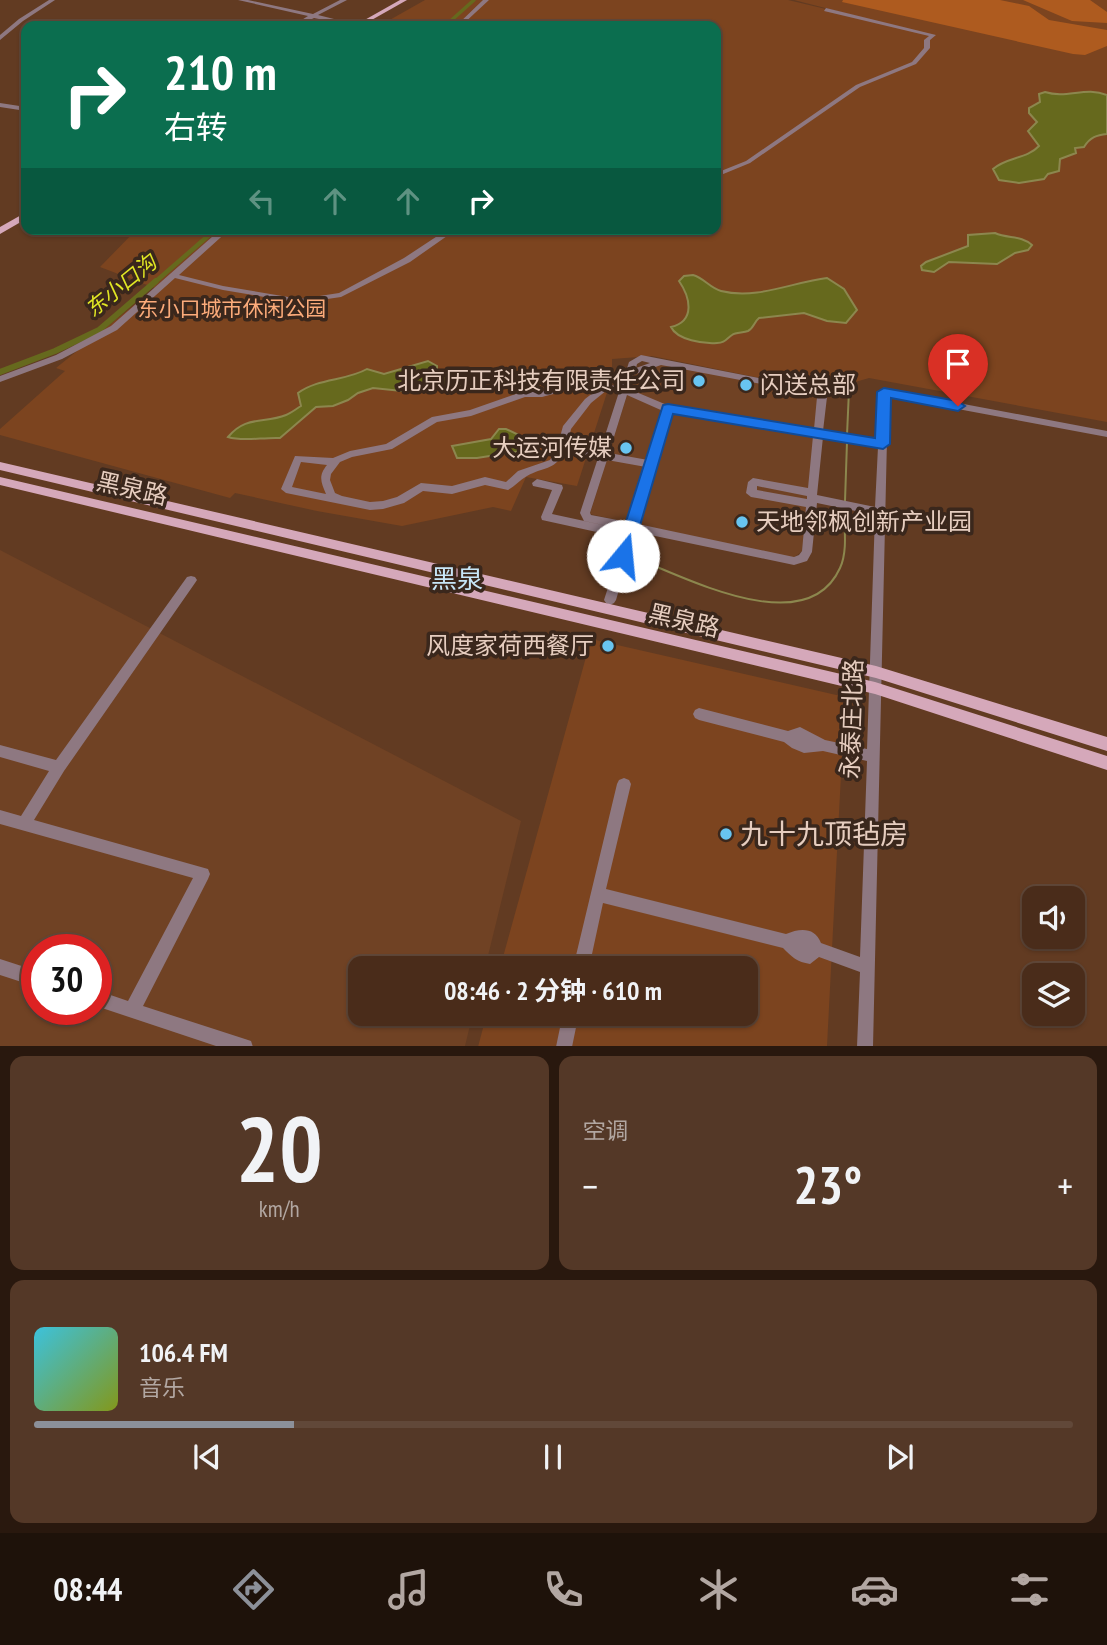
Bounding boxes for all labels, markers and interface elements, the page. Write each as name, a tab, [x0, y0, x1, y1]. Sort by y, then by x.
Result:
text: 210 m	[164, 40, 277, 104]
icon: right	[49, 49, 140, 140]
text: 右转	[164, 106, 228, 148]
icon: left	[243, 182, 281, 220]
icon: ahead	[316, 182, 354, 220]
icon: ahead	[389, 182, 427, 220]
icon: right	[462, 182, 500, 220]
water label: 东小口沟	[80, 247, 163, 323]
park label: 东小口城市休闲公园	[138, 295, 327, 322]
pin	[928, 334, 988, 406]
icon: arrive	[939, 345, 977, 383]
place label: 北京历正科技有限责任公司	[397, 365, 685, 396]
place label: 闪送总部	[760, 369, 856, 400]
marker: 北京历正科技有限责任公司	[691, 373, 707, 389]
marker: 闪送总部	[738, 377, 754, 393]
place label: 大运河传媒	[492, 432, 612, 463]
marker: 大运河传媒	[618, 440, 634, 456]
street label: 黑泉路	[94, 465, 171, 512]
place label: 天地邻枫创新产业园	[756, 506, 972, 537]
marker: 天地邻枫创新产业园	[734, 514, 750, 530]
position arrow	[586, 519, 660, 593]
district label: 黑泉	[431, 562, 483, 595]
street label: 黑泉路	[646, 597, 723, 644]
place label: 风度家荷西餐厅	[426, 630, 594, 661]
marker: 风度家荷西餐厅	[600, 638, 616, 654]
street label: 永泰庄北路	[834, 658, 869, 779]
place label: 九十九顶毡房	[740, 815, 908, 852]
marker: 九十九顶毡房	[718, 826, 734, 842]
map controls	[1022, 886, 1085, 1026]
button: sound	[1022, 886, 1085, 949]
speed limit sign: 30	[21, 934, 112, 1025]
button: layers	[1022, 963, 1085, 1026]
text: 08:46 · 2 分钟 · 610 m	[444, 974, 662, 1007]
text: 20	[236, 1089, 323, 1207]
text: 空调	[583, 1116, 629, 1145]
text: 23°	[793, 1151, 862, 1218]
text: −	[583, 1161, 598, 1210]
text: +	[1057, 1161, 1073, 1210]
text: km/h	[259, 1194, 300, 1223]
text: 106.4 FM	[139, 1336, 228, 1369]
text: 音乐	[139, 1373, 185, 1402]
icon: previous	[188, 1438, 226, 1476]
icon: pause	[534, 1438, 572, 1476]
icon: next	[881, 1438, 919, 1476]
icon: directions	[229, 1565, 278, 1614]
icon: music	[384, 1565, 433, 1614]
icon: phone	[539, 1565, 588, 1614]
icon: climate	[694, 1565, 743, 1614]
icon: car	[850, 1565, 899, 1614]
icon: filters	[1005, 1565, 1054, 1614]
text: 08:44	[53, 1568, 122, 1610]

